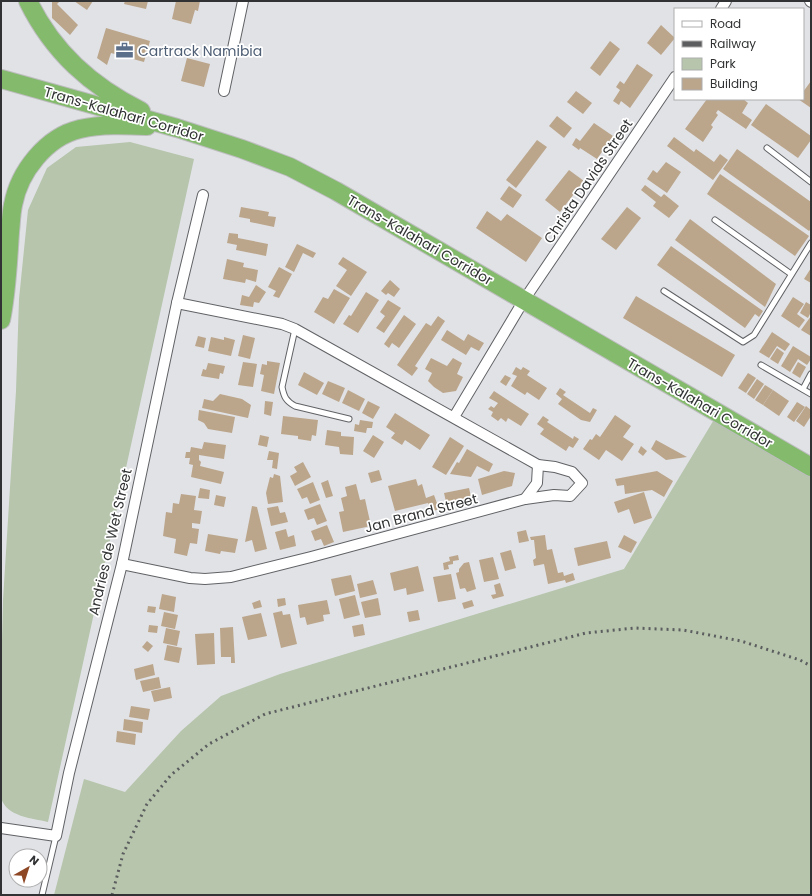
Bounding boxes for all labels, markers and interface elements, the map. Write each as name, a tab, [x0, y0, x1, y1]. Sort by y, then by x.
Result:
legend	[674, 8, 804, 100]
text: Road	[710, 15, 741, 32]
text: Railway	[710, 35, 756, 52]
office icon: Cartrack Namibia	[115, 41, 135, 61]
place label: Cartrack Namibia	[138, 41, 262, 61]
text: Park	[710, 55, 737, 72]
text: Building	[710, 75, 758, 92]
street label: Trans-Kalahari Corridor	[42, 82, 206, 146]
street label: Christa Davids Street	[539, 115, 637, 247]
street label: Trans-Kalahari Corridor	[343, 190, 497, 290]
street label: Trans-Kalahari Corridor	[623, 353, 777, 453]
street label: Andries de Wet Street	[83, 467, 137, 617]
street label: Jan Brand Street	[362, 488, 480, 538]
north arrow	[8, 848, 48, 888]
text: N	[26, 851, 43, 869]

